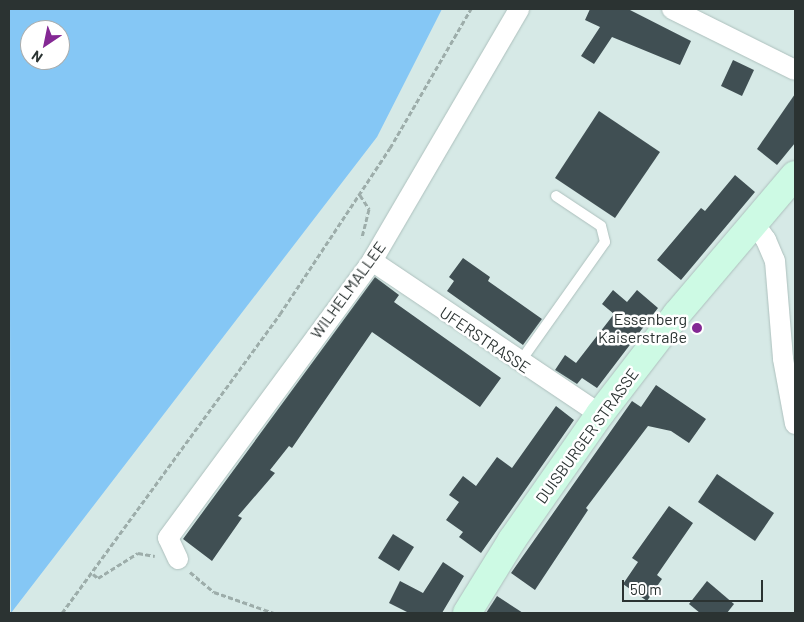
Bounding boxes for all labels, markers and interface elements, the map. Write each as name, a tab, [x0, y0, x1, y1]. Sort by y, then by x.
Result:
north arrow	[20, 20, 70, 70]
text: N	[28, 47, 46, 67]
street label: WILHELMALLEE	[306, 238, 390, 342]
street label: UFERSTRASSE	[436, 303, 534, 377]
place label: Essenberg Kaiserstraße	[598, 309, 687, 347]
marker: Essenberg Kaiserstraße	[691, 322, 703, 334]
street label: DUISBURGER STRASSE	[532, 365, 642, 507]
scale bar	[624, 570, 765, 602]
text: 50 m	[630, 580, 662, 598]

